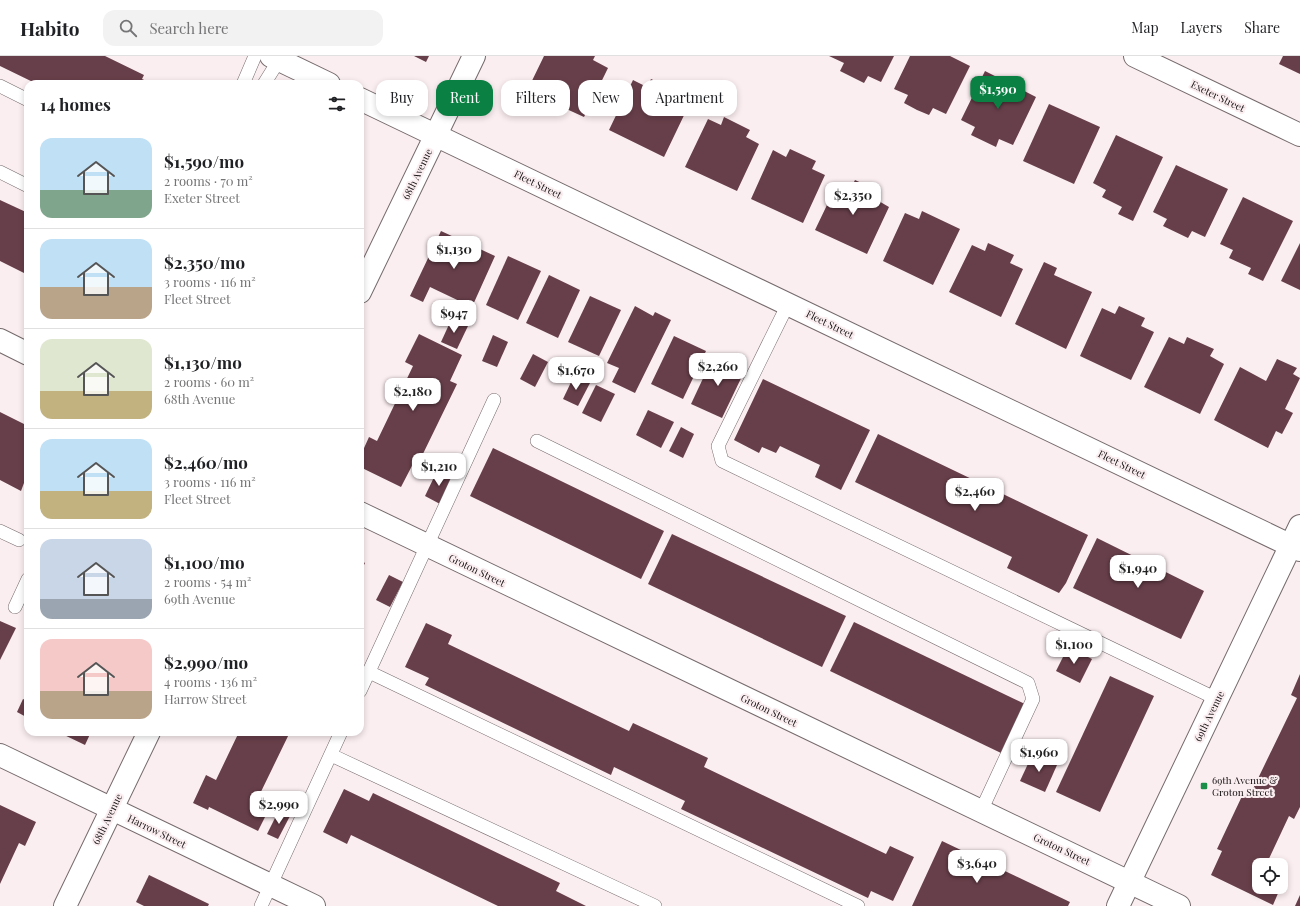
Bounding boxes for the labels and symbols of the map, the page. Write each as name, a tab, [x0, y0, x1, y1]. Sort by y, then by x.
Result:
pin: $1,590	[965, 76, 1031, 110]
street label: Exeter Street	[1189, 77, 1248, 115]
street label: 68th Avenue	[399, 146, 435, 202]
street label: Fleet Street	[512, 166, 564, 202]
pin: $2,350	[820, 182, 886, 216]
pin: $1,130	[421, 236, 487, 270]
pin: $947	[430, 300, 478, 334]
street label: Fleet Street	[804, 306, 856, 342]
pin: $2,260	[685, 353, 751, 387]
pin: $1,670	[543, 357, 609, 391]
pin: $2,180	[380, 378, 446, 412]
street label: Fleet Street	[1096, 446, 1148, 482]
pin: $1,210	[406, 453, 472, 487]
pin: $2,460	[942, 478, 1008, 512]
street label: Groton Street	[446, 550, 508, 590]
pin: $1,940	[1105, 555, 1171, 589]
pin: $1,100	[1041, 631, 1107, 665]
street label: 69th Avenue	[1191, 688, 1227, 744]
street label: Groton Street	[738, 690, 800, 730]
pin: $1,960	[1006, 739, 1072, 773]
place label: 69th Avenue & Groton Street	[1212, 773, 1278, 799]
marker: 69th Avenue & Groton Street	[1199, 781, 1209, 791]
street label: 68th Avenue	[89, 791, 125, 847]
pin: $2,990	[246, 791, 312, 825]
street label: Harrow Street	[125, 811, 189, 851]
street label: Groton Street	[1031, 830, 1093, 868]
pin: $3,640	[944, 850, 1010, 884]

